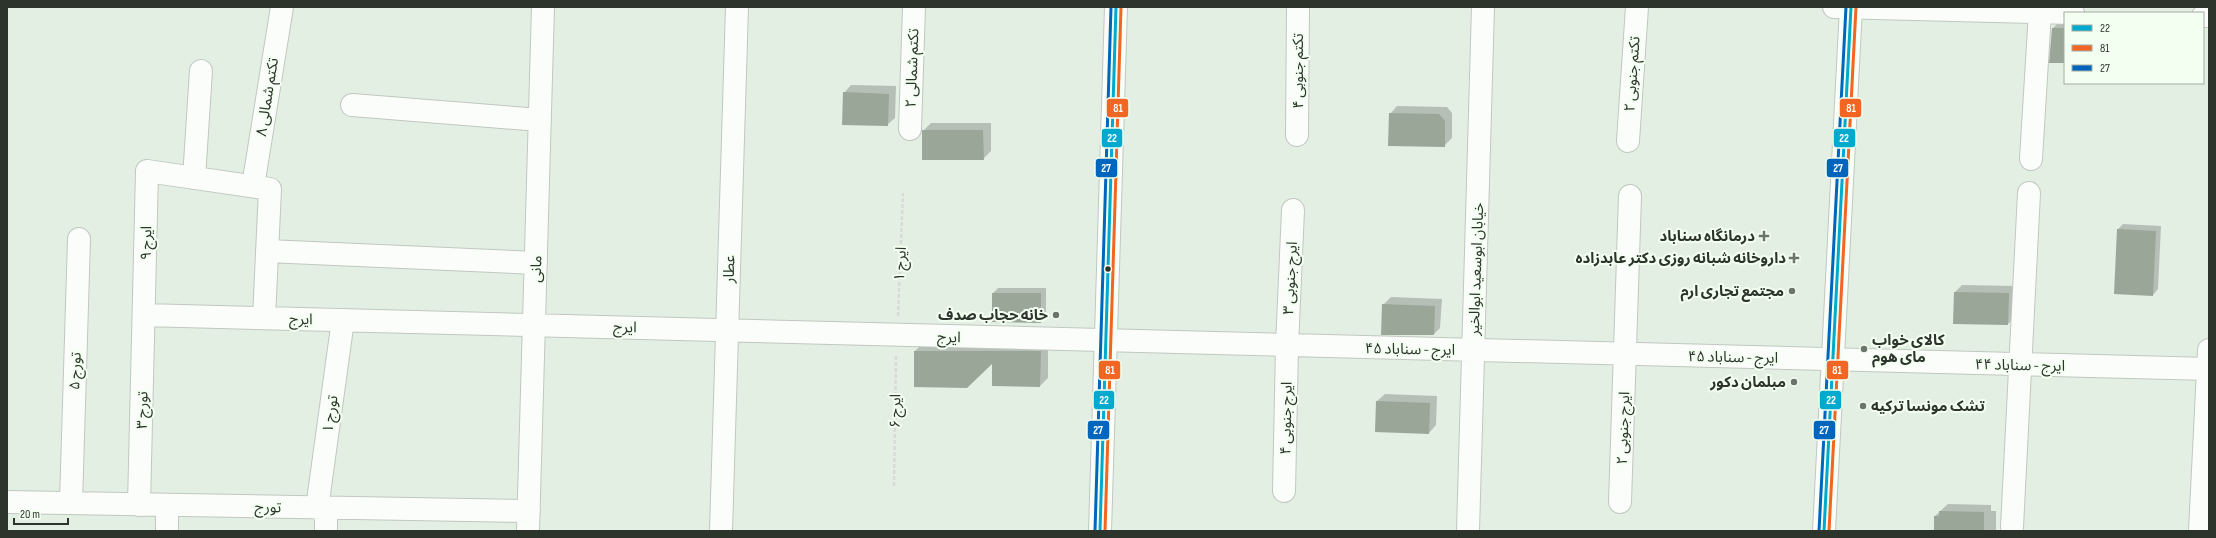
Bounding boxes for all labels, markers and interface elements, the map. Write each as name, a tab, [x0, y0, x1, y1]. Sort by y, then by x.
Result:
legend	[2064, 12, 2204, 84]
text: 22	[2100, 21, 2110, 36]
street label: تکتم شمالی ۲	[902, 28, 924, 108]
street label: تکتم جنوبی ۴	[1289, 33, 1309, 109]
street label: تکتم جنوبی ۲	[1620, 36, 1646, 112]
text: 81	[2100, 41, 2110, 56]
street label: تکتم شمالی ۸	[252, 56, 284, 138]
text: 27	[2100, 61, 2110, 76]
line badge: 81	[1106, 98, 1129, 118]
line badge: 81	[1839, 98, 1862, 118]
text: 81	[1113, 102, 1123, 115]
text: 81	[1846, 102, 1856, 115]
line badge: 22	[1101, 128, 1123, 148]
line badge: 22	[1833, 128, 1856, 148]
text: 22	[1107, 132, 1117, 145]
text: 22	[1839, 132, 1849, 145]
line badge: 27	[1095, 158, 1118, 178]
line badge: 27	[1826, 158, 1849, 178]
text: 27	[1101, 162, 1111, 175]
text: 27	[1833, 162, 1843, 175]
street label: خیابان ابوسعید ابوالخیر	[1465, 202, 1488, 337]
street label: ایرج ۹	[137, 226, 158, 260]
place label: درمانگاه سناباد	[1660, 227, 1755, 246]
marker: درمانگاه سناباد	[1758, 230, 1770, 242]
street label: ایرج جنوبی ۳	[1279, 241, 1304, 315]
street label: ایرج ۱	[890, 246, 913, 282]
place label: داروخانه شبانه روزی دکتر عابدزاده	[1575, 249, 1786, 268]
marker: داروخانه شبانه روزی دکتر عابدزاده	[1789, 253, 1799, 263]
street label: عطار	[719, 254, 739, 284]
street label: مانی	[527, 255, 546, 283]
unlabelled marker	[1103, 264, 1113, 274]
place label: مجتمع تجاری ارم	[1680, 282, 1784, 302]
marker: مجتمع تجاری ارم	[1787, 286, 1797, 296]
place label: خانه حجاب صدف	[938, 306, 1049, 325]
street label: ایرج	[289, 310, 313, 331]
marker: خانه حجاب صدف	[1051, 310, 1061, 320]
street label: ایرج	[613, 318, 637, 339]
street label: ایرج	[937, 328, 961, 349]
place label: کالای خواب مای هوم	[1872, 331, 1945, 368]
street label: ایرج - سناباد ۴۵	[1365, 339, 1455, 362]
marker: کالای خواب مای هوم	[1859, 344, 1869, 354]
street label: ایرج - سناباد ۴۵	[1688, 347, 1778, 370]
street label: تورج ۵	[65, 352, 88, 390]
street label: ایرج - سناباد ۴۴	[1975, 355, 2065, 378]
line badge: 81	[1098, 360, 1121, 380]
line badge: 81	[1826, 360, 1849, 380]
text: 81	[1105, 364, 1115, 377]
text: 81	[1832, 364, 1842, 377]
place label: مبلمان دكور	[1709, 373, 1786, 392]
marker: مبلمان دكور	[1789, 377, 1799, 387]
street label: ایرج جنوبی ۴	[1276, 381, 1299, 455]
line badge: 22	[1093, 390, 1115, 410]
line badge: 22	[1819, 390, 1842, 410]
street label: تورج ۳	[133, 391, 154, 429]
street label: ایرج جنوبی ۲	[1613, 391, 1636, 465]
street label: تورج ۱	[318, 394, 345, 434]
street label: ایرج ۶	[886, 394, 907, 428]
text: 22	[1099, 394, 1109, 407]
text: 22	[1826, 394, 1836, 407]
place label: تشک مونسا ترکیه	[1871, 397, 1985, 416]
marker: تشک مونسا ترکیه	[1858, 401, 1868, 411]
line badge: 27	[1087, 420, 1110, 440]
line badge: 27	[1813, 420, 1836, 440]
text: 27	[1093, 424, 1103, 437]
text: 27	[1819, 424, 1829, 437]
street label: تورج	[254, 498, 281, 519]
scale bar	[14, 500, 68, 526]
text: 20 m	[20, 507, 40, 522]

